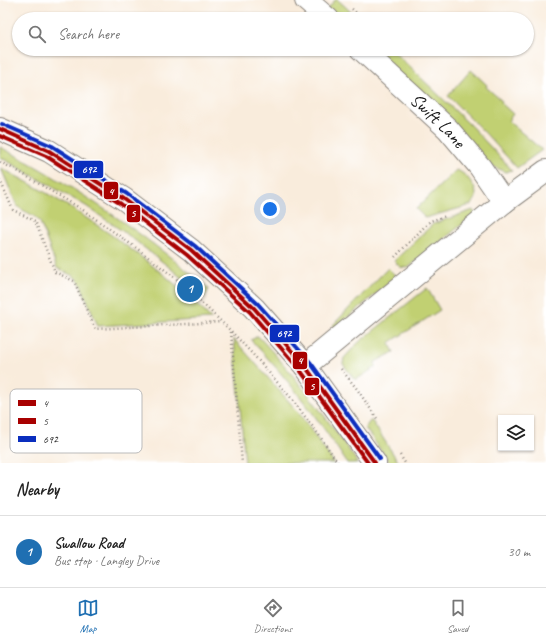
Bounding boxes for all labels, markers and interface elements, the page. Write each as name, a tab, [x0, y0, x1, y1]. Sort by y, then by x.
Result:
search box	[12, 12, 534, 56]
icon: search	[26, 23, 48, 45]
text: Search here	[58, 25, 119, 44]
street label: Swift Lane	[405, 88, 472, 154]
line badge: 692	[73, 160, 104, 179]
text: 692	[82, 162, 98, 176]
line badge: 4	[103, 181, 119, 200]
text: 4	[109, 184, 116, 198]
your location	[260, 199, 280, 219]
line badge: 5	[126, 204, 141, 223]
text: 5	[131, 206, 137, 220]
pin: 1	[177, 274, 203, 304]
line badge: 692	[269, 324, 300, 343]
text: 692	[277, 326, 293, 340]
line badge: 4	[292, 351, 308, 370]
text: 4	[298, 353, 305, 367]
line badge: 5	[304, 377, 320, 396]
text: 5	[310, 379, 316, 393]
legend	[10, 389, 142, 453]
text: 4	[43, 396, 49, 410]
text: 5	[43, 414, 49, 428]
map controls	[498, 415, 534, 451]
button: layers	[498, 415, 534, 451]
text: 692	[43, 432, 59, 446]
text: Nearby	[16, 479, 59, 500]
text: Swallow Road	[54, 534, 124, 553]
text: 1	[26, 544, 32, 560]
text: 30 m	[508, 544, 530, 560]
text: Bus stop · Langley Drive	[54, 553, 159, 569]
tab: Map	[77, 597, 99, 635]
tab: Directions	[254, 597, 292, 635]
tab: Saved	[447, 597, 469, 635]

